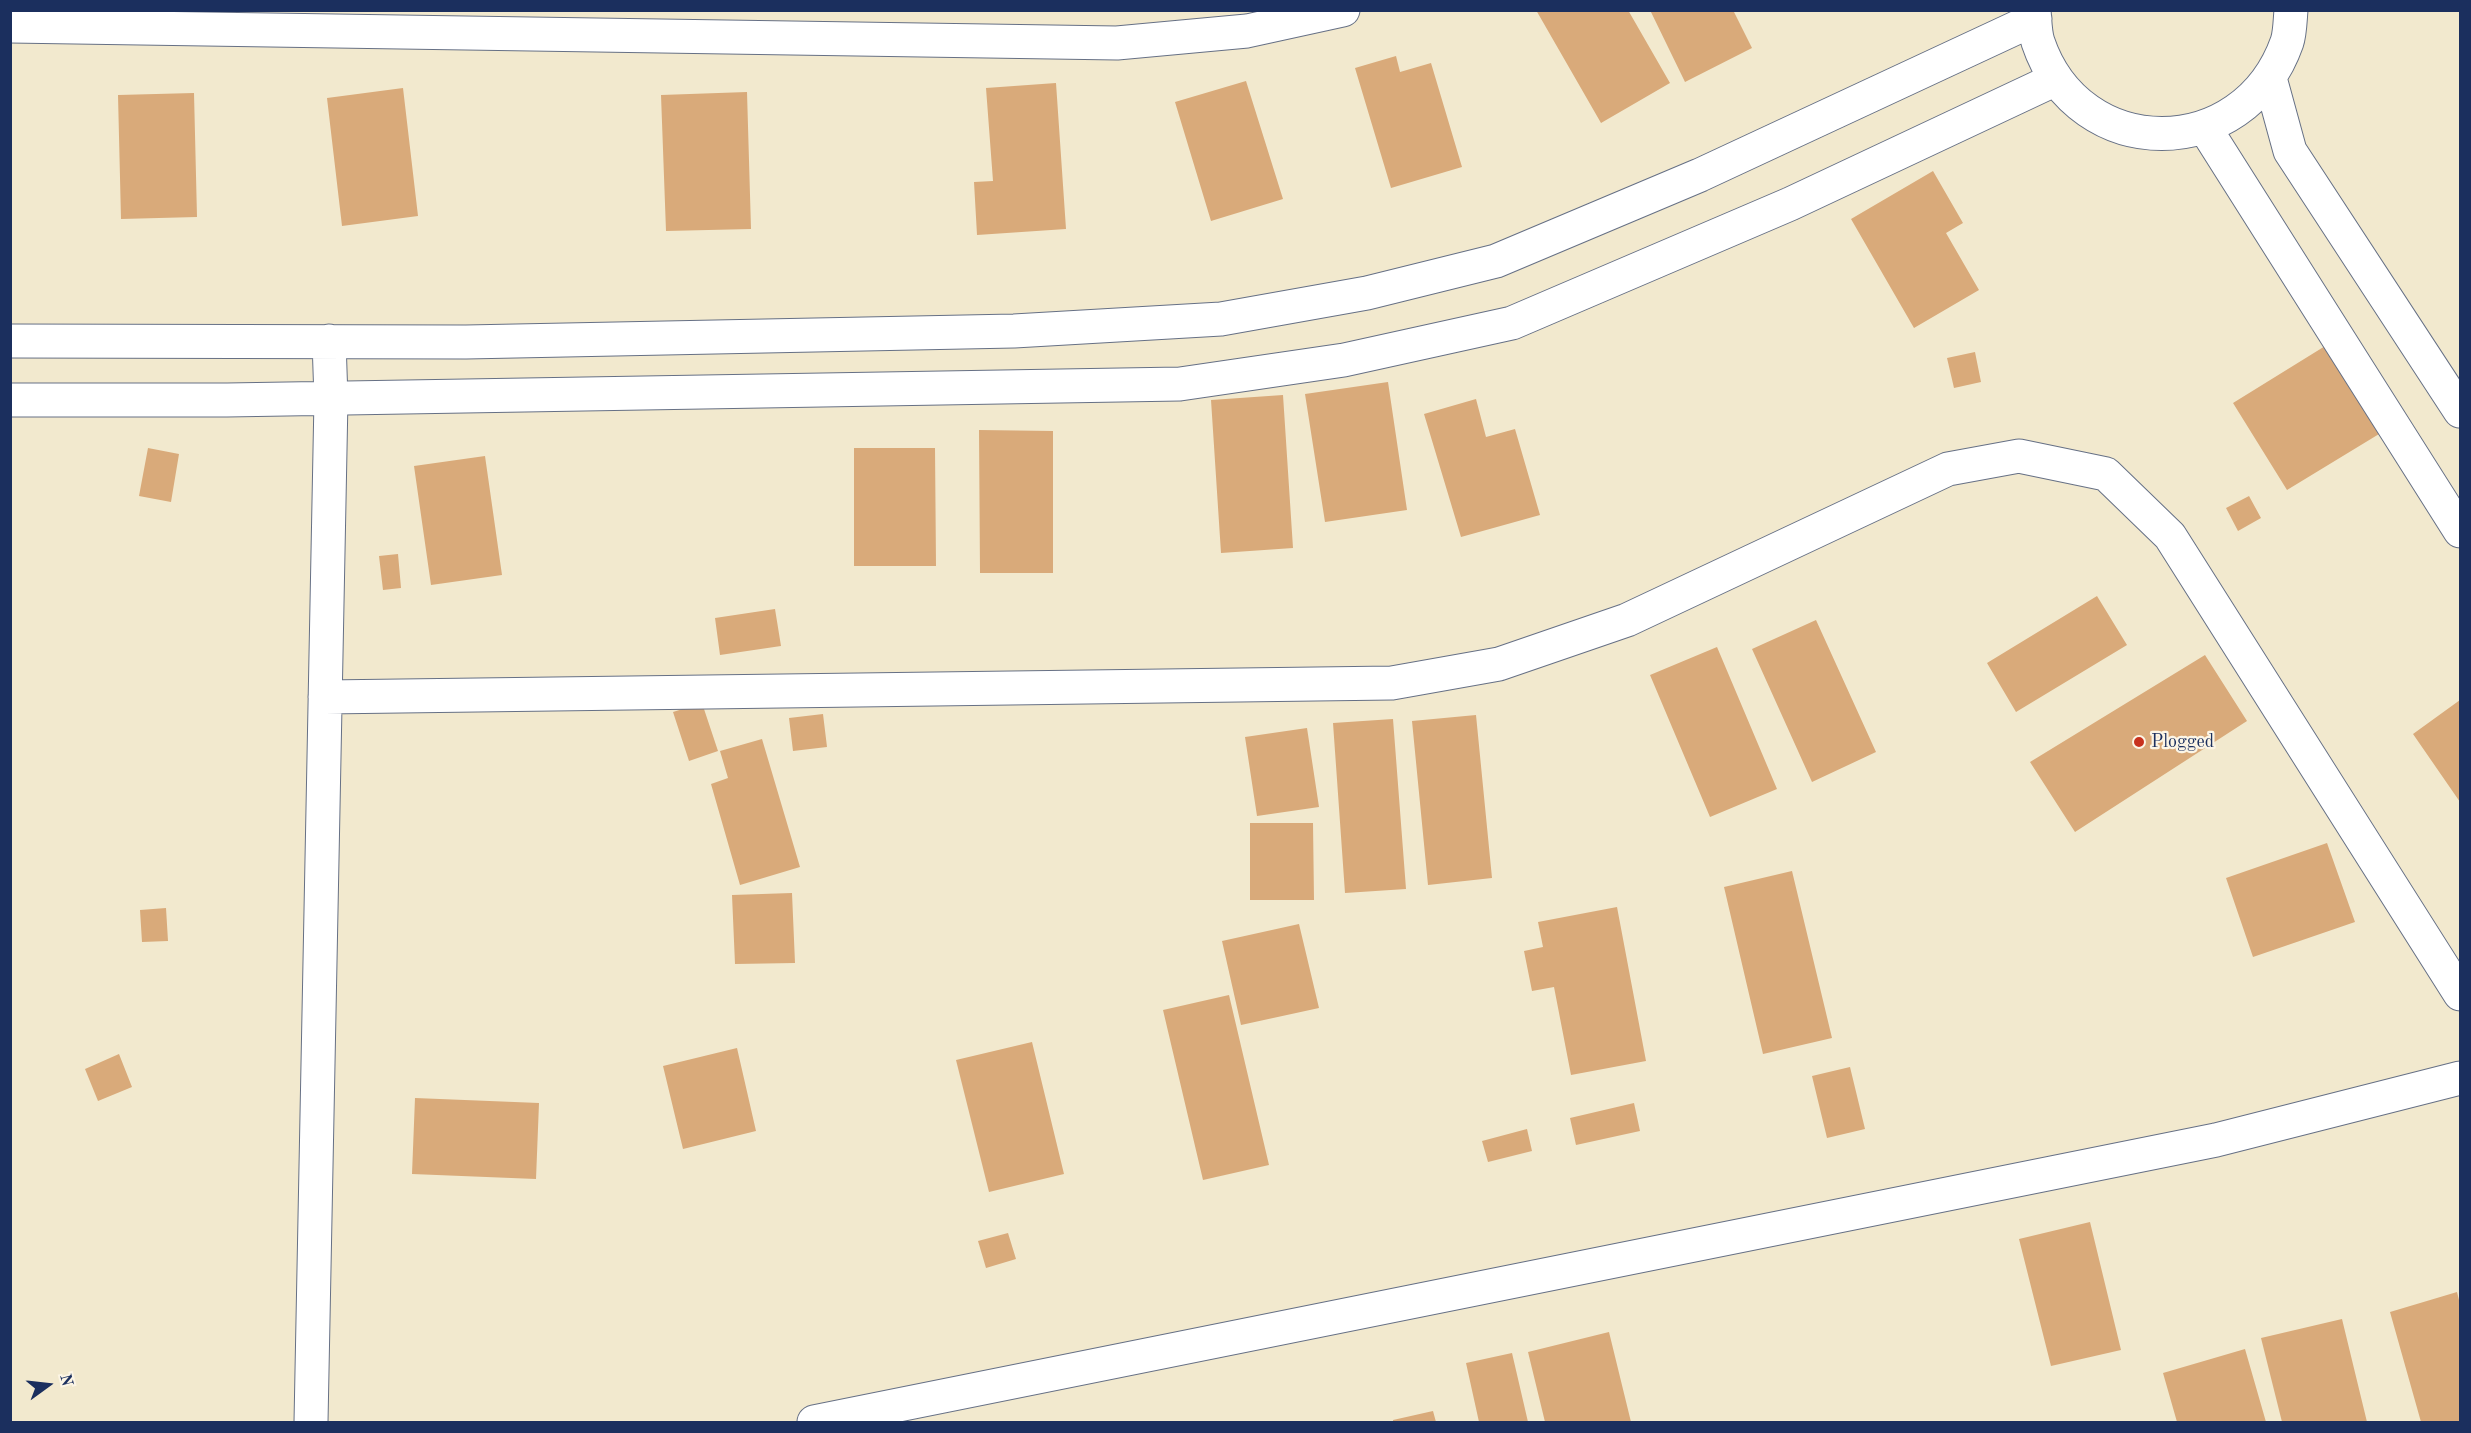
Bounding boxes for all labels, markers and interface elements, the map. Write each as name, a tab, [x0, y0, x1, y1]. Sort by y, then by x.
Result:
place label: Plogged	[2151, 731, 2214, 753]
marker: Plogged	[2132, 735, 2146, 749]
north arrow	[18, 1355, 78, 1415]
text: N	[56, 1372, 75, 1388]

